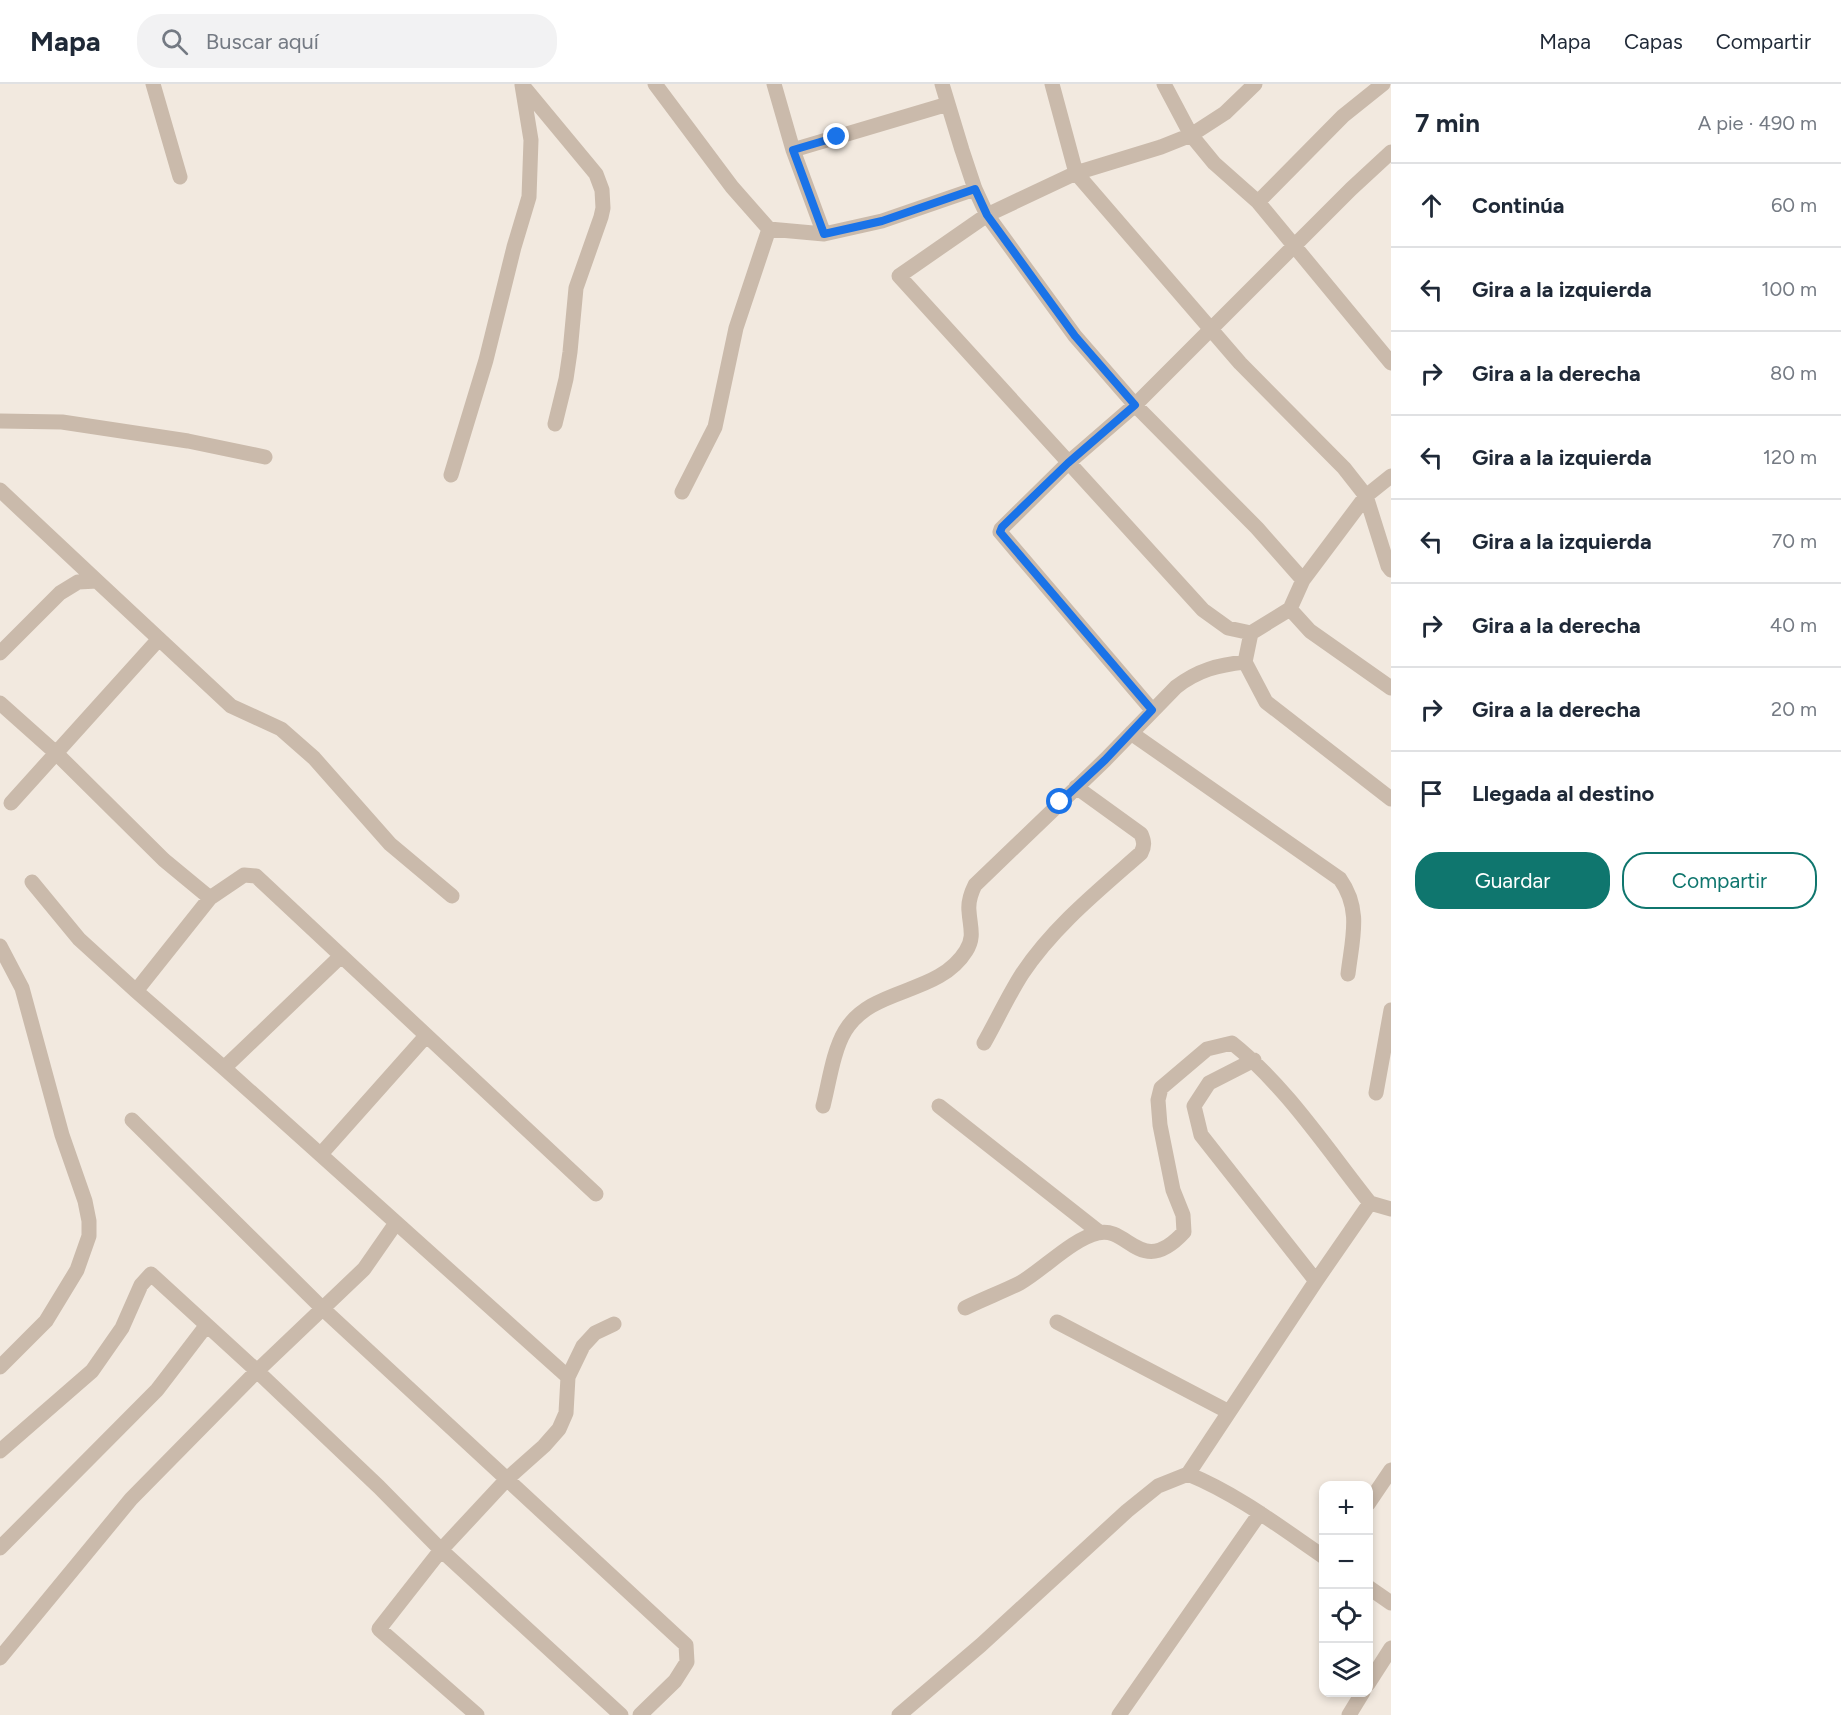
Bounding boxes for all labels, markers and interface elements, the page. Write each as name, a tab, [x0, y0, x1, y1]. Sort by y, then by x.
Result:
search box	[137, 14, 557, 68]
text: Mapa	[30, 24, 101, 58]
icon: search	[158, 25, 191, 58]
text: Buscar aquí	[206, 28, 319, 55]
text: Mapa	[1539, 29, 1591, 54]
text: Capas	[1624, 29, 1683, 54]
text: Compartir	[1716, 29, 1811, 54]
text: 7 min	[1415, 107, 1480, 139]
text: A pie · 490 m	[1698, 111, 1817, 135]
route end	[823, 123, 849, 149]
icon: ahead	[1415, 189, 1448, 222]
text: Continúa	[1472, 192, 1565, 219]
text: 60 m	[1771, 193, 1817, 217]
icon: left	[1415, 273, 1448, 306]
text: Gira a la izquierda	[1472, 276, 1652, 303]
text: 100 m	[1761, 277, 1817, 301]
icon: right	[1415, 357, 1448, 390]
text: Gira a la derecha	[1472, 360, 1641, 387]
text: 80 m	[1770, 361, 1817, 385]
icon: left	[1415, 441, 1448, 474]
text: Gira a la izquierda	[1472, 444, 1652, 471]
text: 120 m	[1763, 445, 1817, 469]
icon: left	[1415, 525, 1448, 558]
text: Gira a la izquierda	[1472, 528, 1652, 555]
text: 70 m	[1771, 529, 1817, 553]
icon: right	[1415, 609, 1448, 642]
text: Gira a la derecha	[1472, 612, 1641, 639]
text: 40 m	[1770, 613, 1817, 637]
icon: right	[1415, 693, 1448, 726]
text: Gira a la derecha	[1472, 696, 1641, 723]
text: 20 m	[1771, 697, 1817, 721]
icon: arrive	[1415, 777, 1448, 810]
text: Llegada al destino	[1472, 780, 1654, 807]
route start	[1046, 788, 1072, 814]
button: Guardar	[1415, 852, 1610, 909]
button: Compartir	[1622, 852, 1817, 909]
map controls	[1319, 1481, 1373, 1697]
button: +	[1319, 1481, 1373, 1535]
button: −	[1319, 1535, 1373, 1589]
button: locate	[1319, 1589, 1373, 1643]
button: layers	[1319, 1643, 1373, 1697]

